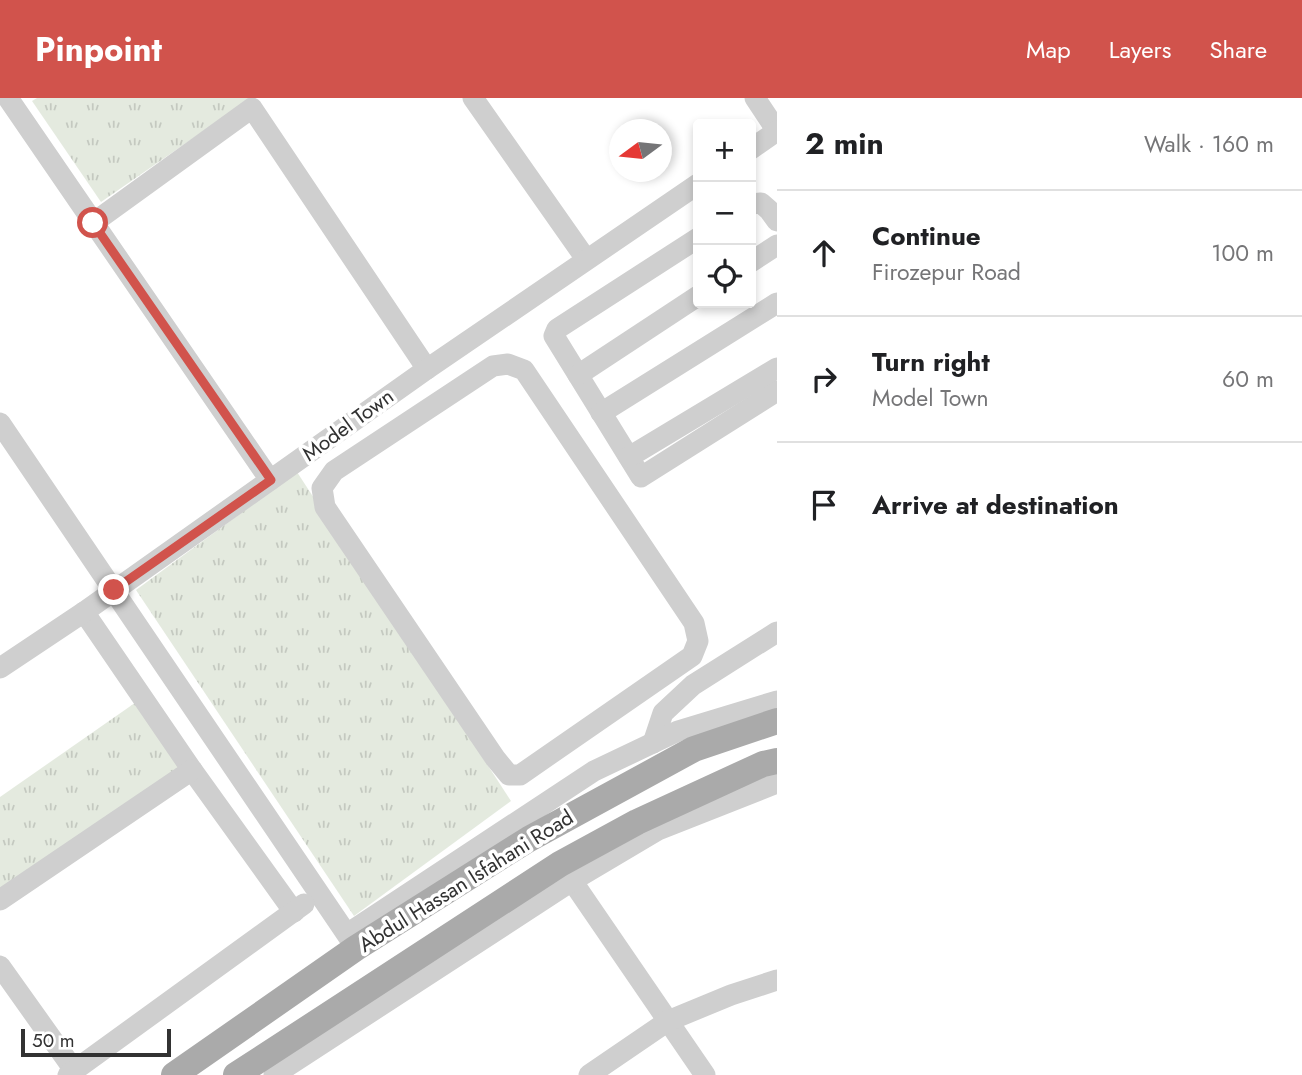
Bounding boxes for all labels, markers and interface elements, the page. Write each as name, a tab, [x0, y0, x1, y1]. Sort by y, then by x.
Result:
text: Pinpoint	[35, 26, 162, 73]
text: Map	[1026, 32, 1071, 67]
text: Layers	[1109, 32, 1171, 67]
text: Share	[1209, 32, 1267, 67]
north arrow	[609, 119, 672, 182]
map controls	[693, 119, 756, 308]
button: +	[693, 119, 756, 182]
text: 2 min	[805, 122, 884, 165]
text: Walk · 160 m	[1144, 127, 1274, 161]
button: −	[693, 182, 756, 245]
route start	[77, 207, 108, 238]
text: Continue	[872, 217, 981, 255]
icon: ahead	[805, 234, 843, 272]
text: 100 m	[1211, 236, 1274, 270]
button: locate	[693, 245, 756, 308]
text: Firozepur Road	[872, 255, 1021, 289]
text: Turn right	[872, 343, 990, 381]
icon: right	[805, 360, 843, 398]
text: 60 m	[1222, 362, 1274, 396]
text: Model Town	[872, 381, 989, 415]
street label: Model Town	[296, 382, 400, 468]
icon: arrive	[805, 486, 843, 524]
text: Arrive at destination	[872, 486, 1119, 524]
route end	[98, 574, 129, 605]
street label: Abdul Hassan Isfahani Road	[353, 802, 579, 960]
scale bar	[21, 1026, 172, 1058]
text: 50 m	[32, 1027, 75, 1054]

